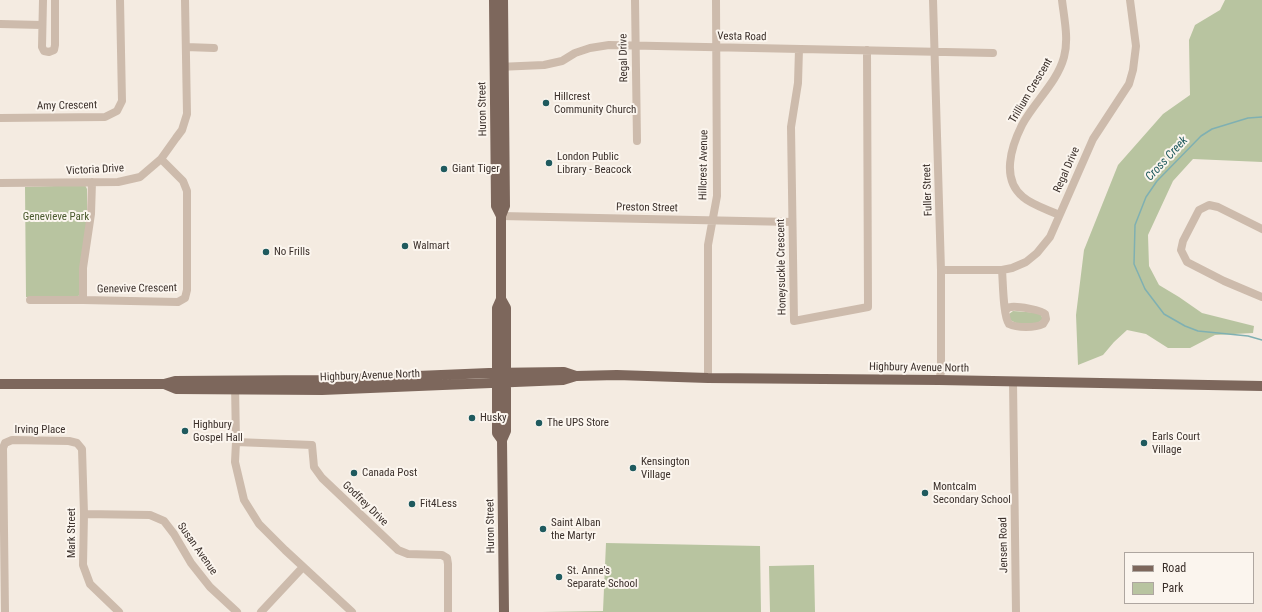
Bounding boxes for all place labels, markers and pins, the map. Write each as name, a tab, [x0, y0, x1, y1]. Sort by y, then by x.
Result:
place label: Hillcrest Community Church	[554, 90, 636, 116]
marker: Hillcrest Community Church	[541, 98, 551, 108]
place label: London Public Library - Beacock	[557, 150, 631, 176]
marker: London Public Library - Beacock	[544, 158, 554, 168]
place label: Giant Tiger	[452, 162, 500, 176]
marker: Giant Tiger	[439, 164, 449, 174]
place label: Walmart	[413, 239, 449, 253]
marker: Walmart	[400, 241, 410, 251]
place label: No Frills	[274, 245, 310, 259]
marker: No Frills	[261, 247, 271, 257]
place label: Husky	[480, 411, 507, 425]
marker: Husky	[467, 413, 477, 423]
place label: The UPS Store	[547, 416, 609, 430]
place label: Highbury Gospel Hall	[193, 418, 243, 444]
marker: The UPS Store	[534, 418, 544, 428]
marker: Highbury Gospel Hall	[180, 426, 190, 436]
place label: Earls Court Village	[1152, 430, 1200, 456]
marker: Earls Court Village	[1139, 438, 1149, 448]
place label: Kensington Village	[641, 455, 690, 481]
marker: Kensington Village	[628, 463, 638, 473]
place label: Canada Post	[362, 466, 417, 480]
marker: Canada Post	[349, 468, 359, 478]
place label: Montcalm Secondary School	[933, 480, 1011, 506]
marker: Montcalm Secondary School	[920, 488, 930, 498]
place label: Fit4Less	[420, 497, 457, 511]
marker: Fit4Less	[407, 499, 417, 509]
place label: Saint Alban the Martyr	[551, 516, 600, 542]
marker: Saint Alban the Martyr	[538, 524, 548, 534]
place label: St. Anne's Separate School	[567, 564, 638, 590]
marker: St. Anne's Separate School	[554, 572, 564, 582]

